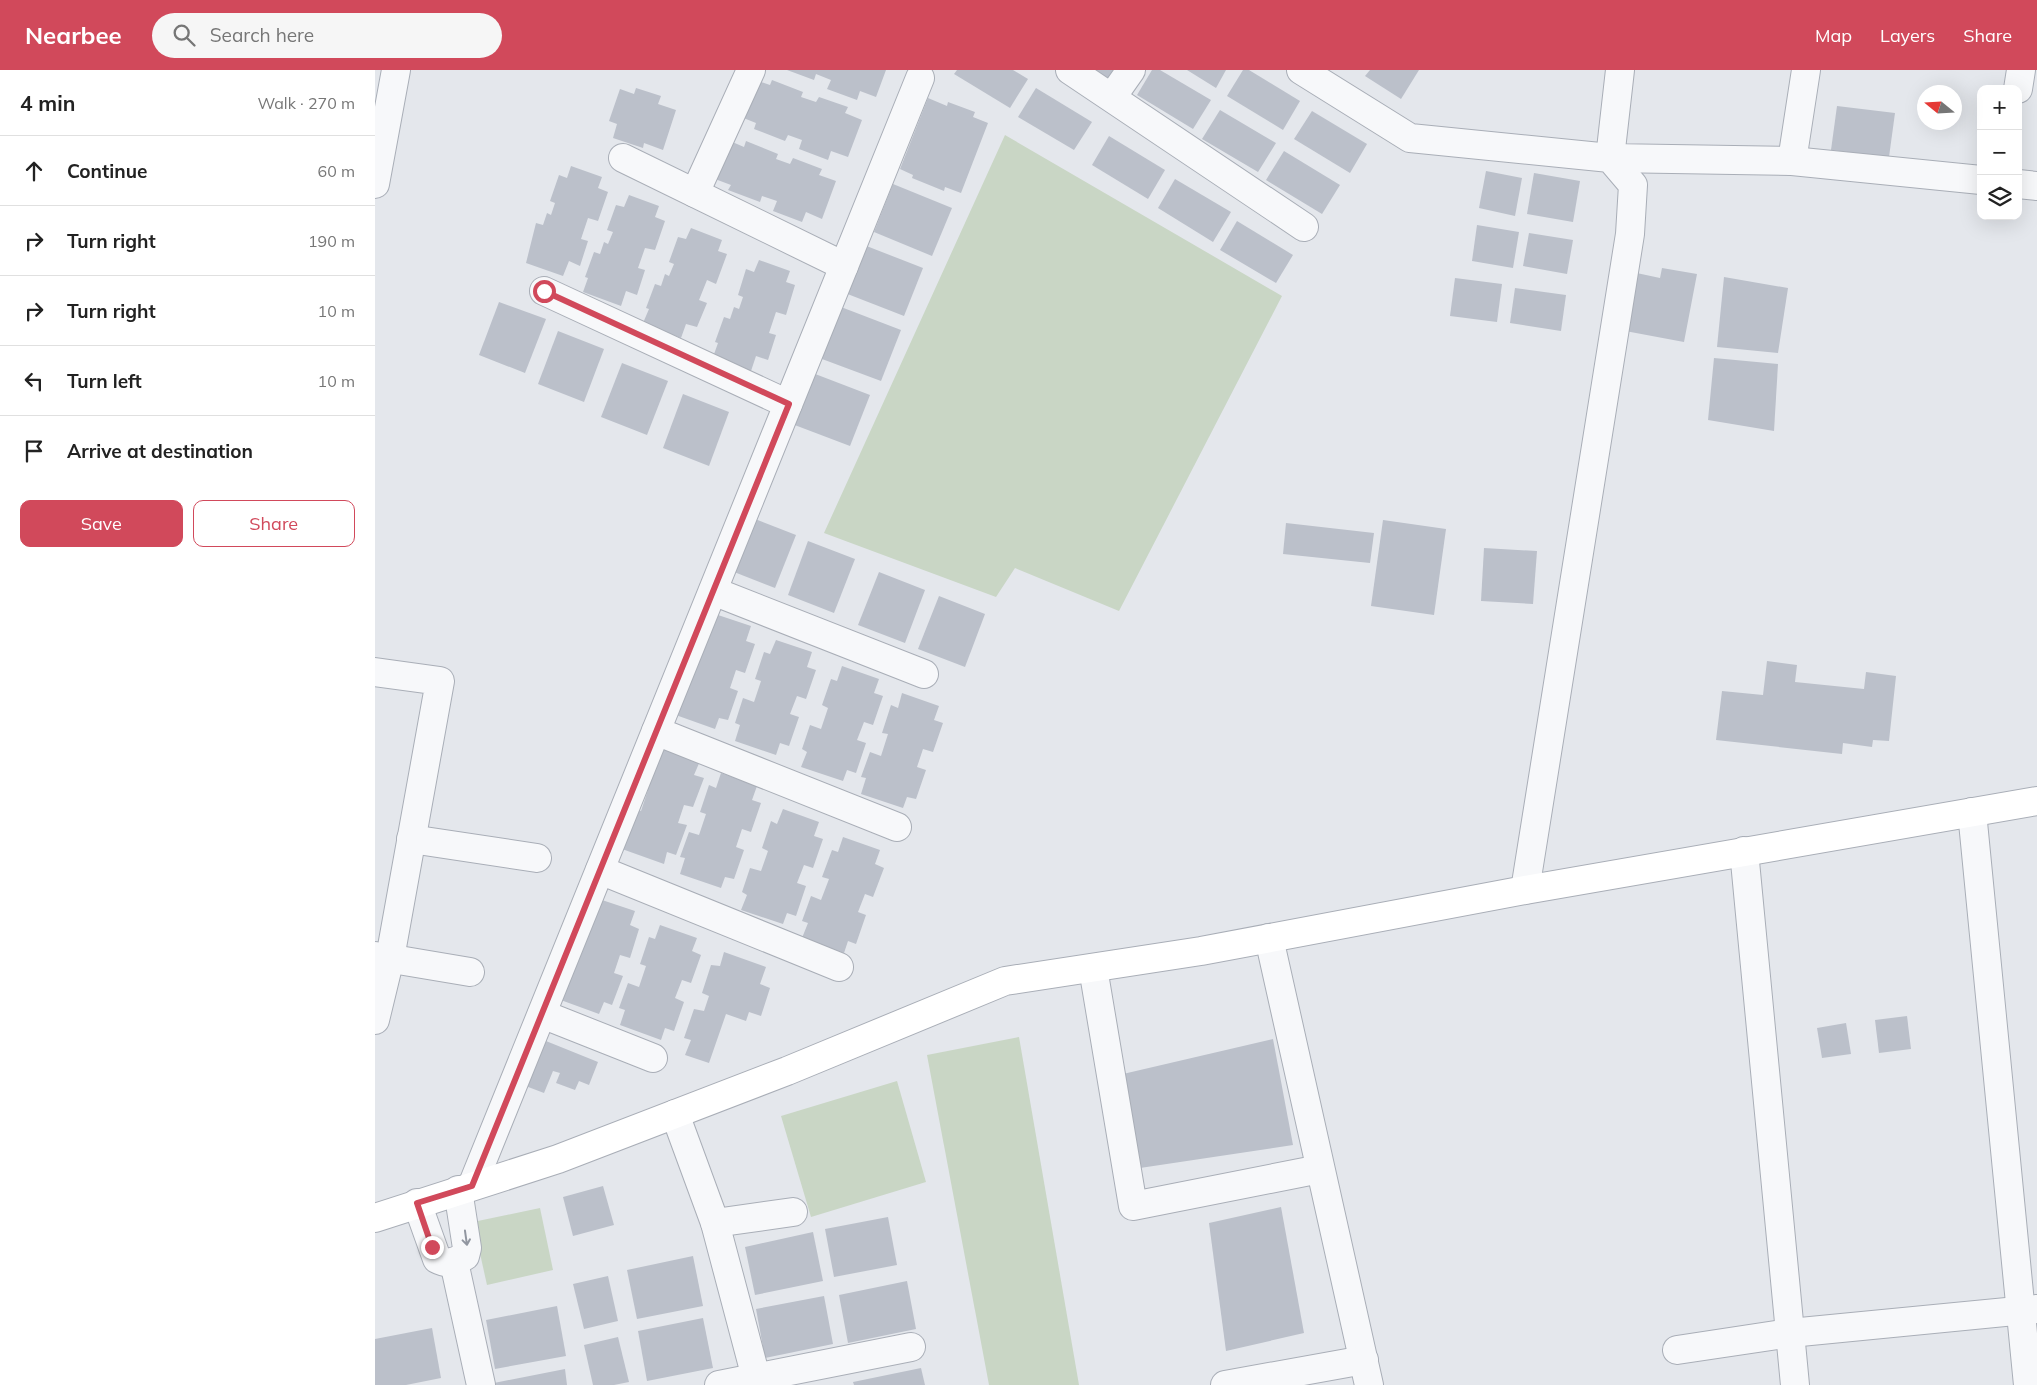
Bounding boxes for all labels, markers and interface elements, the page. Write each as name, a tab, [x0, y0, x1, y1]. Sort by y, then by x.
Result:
search box	[152, 13, 502, 58]
text: Nearbee	[25, 20, 122, 50]
icon: search	[170, 21, 198, 49]
text: Search here	[210, 23, 314, 47]
text: Map	[1815, 24, 1852, 47]
text: Layers	[1880, 24, 1935, 47]
text: Share	[1963, 24, 2012, 47]
north arrow	[1917, 85, 1962, 130]
map controls	[1977, 85, 2022, 220]
button: +	[1977, 85, 2022, 130]
text: 4 min	[20, 90, 75, 116]
text: Walk · 270 m	[257, 93, 355, 113]
button: −	[1977, 130, 2022, 175]
icon: ahead	[20, 157, 48, 185]
text: Continue	[67, 159, 147, 183]
text: 60 m	[318, 161, 355, 181]
button: layers	[1977, 175, 2022, 220]
icon: right	[20, 227, 48, 255]
text: Turn right	[67, 229, 156, 253]
text: 190 m	[308, 231, 355, 251]
route start	[533, 280, 556, 303]
icon: right	[20, 297, 48, 325]
text: Turn right	[67, 299, 156, 323]
text: 10 m	[318, 301, 355, 321]
icon: left	[20, 367, 48, 395]
text: Turn left	[67, 369, 142, 393]
text: 10 m	[318, 371, 355, 391]
icon: arrive	[20, 437, 48, 465]
text: Arrive at destination	[67, 439, 253, 463]
button: Save	[20, 500, 183, 547]
button: Share	[193, 500, 355, 547]
one-way arrow	[461, 1230, 471, 1246]
route end	[421, 1236, 444, 1259]

